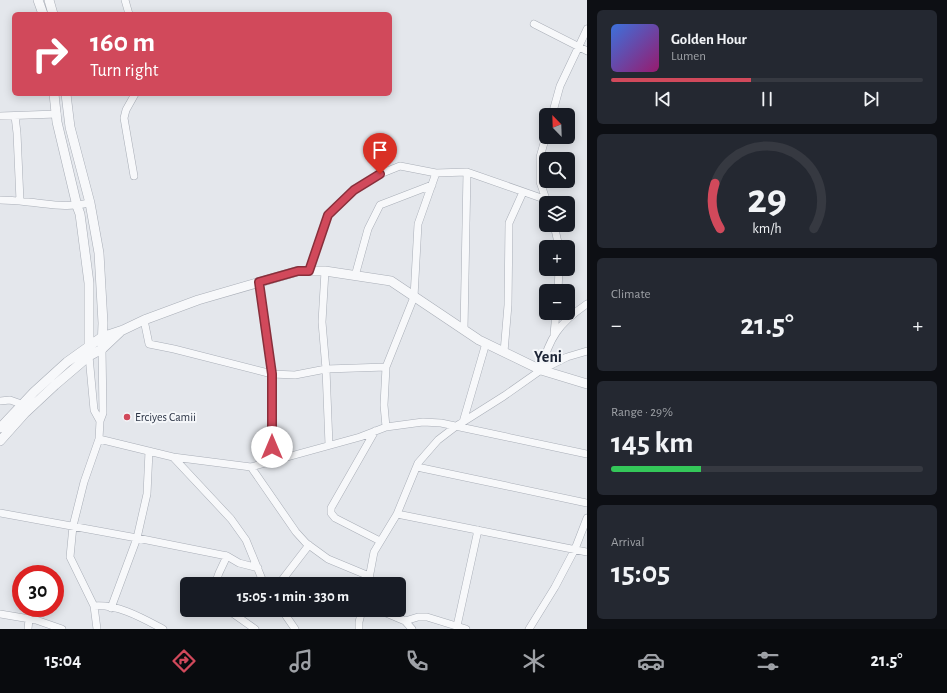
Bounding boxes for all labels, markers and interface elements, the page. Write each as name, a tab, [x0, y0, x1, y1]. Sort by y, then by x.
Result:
icon: right	[24, 28, 76, 80]
text: 160 m	[90, 29, 155, 57]
text: Golden Hour	[671, 32, 747, 47]
text: Lumen	[671, 50, 706, 63]
text: Turn right	[90, 62, 159, 80]
icon: previous	[652, 88, 674, 110]
icon: pause	[756, 88, 778, 110]
icon: next	[860, 88, 882, 110]
north arrow	[539, 108, 575, 144]
map controls	[539, 108, 575, 320]
pin	[363, 133, 397, 174]
icon: arrive	[369, 139, 391, 161]
button: search	[539, 152, 575, 188]
text: 29	[747, 178, 787, 219]
button: layers	[539, 196, 575, 232]
text: km/h	[752, 221, 782, 235]
button: +	[539, 240, 575, 276]
button: −	[539, 284, 575, 320]
text: Climate	[611, 288, 650, 301]
text: 21.5°	[740, 310, 794, 340]
text: −	[611, 314, 622, 336]
text: +	[912, 314, 923, 336]
district label: Yeni	[534, 349, 562, 365]
text: Range · 29%	[611, 406, 673, 419]
place label: Erciyes Camii	[135, 411, 196, 424]
marker: Erciyes Camii	[122, 412, 132, 422]
position arrow	[251, 426, 293, 468]
text: 145 km	[611, 428, 693, 458]
text: Arrival	[611, 536, 644, 549]
text: 15:05	[611, 558, 670, 588]
speed limit sign: 30	[12, 565, 64, 617]
text: 15:05 · 1 min · 330 m	[237, 589, 349, 604]
icon: directions	[170, 647, 198, 675]
icon: music	[287, 647, 315, 675]
icon: phone	[403, 647, 431, 675]
icon: climate	[520, 647, 548, 675]
icon: car	[637, 647, 665, 675]
icon: filters	[754, 647, 782, 675]
text: 15:04	[44, 652, 81, 670]
text: 21.5°	[870, 652, 903, 670]

